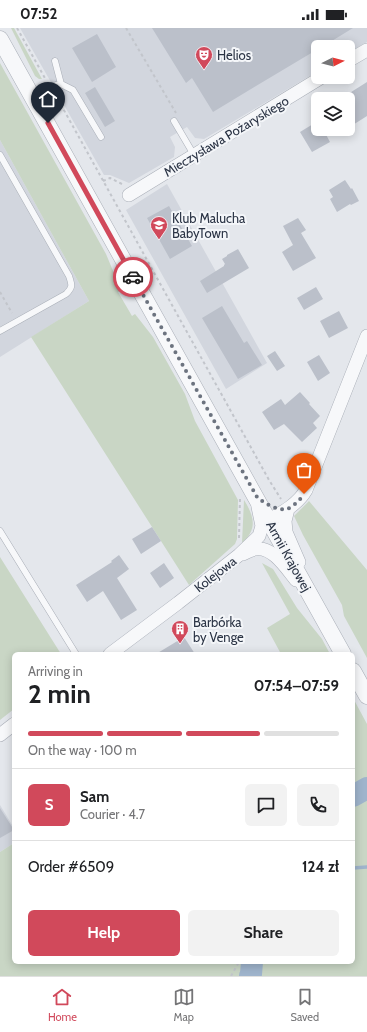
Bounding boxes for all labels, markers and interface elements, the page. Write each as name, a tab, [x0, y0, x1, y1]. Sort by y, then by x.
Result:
text: 07:52	[20, 5, 58, 23]
north arrow	[311, 40, 355, 84]
map controls	[311, 40, 355, 136]
theatre icon: Helios	[194, 45, 214, 70]
place label: Helios	[217, 47, 252, 63]
pin	[31, 82, 65, 123]
icon: home	[37, 88, 59, 110]
street label: Mieczysława Pożaryskiego	[161, 92, 291, 180]
button: layers	[311, 92, 355, 136]
place label: Klub Malucha BabyTown	[172, 210, 246, 241]
school or university icon: Klub Malucha BabyTown	[149, 215, 169, 240]
courier	[113, 257, 153, 297]
icon: car	[122, 266, 144, 288]
pin	[287, 453, 321, 494]
icon: bag	[293, 459, 315, 481]
street label: Armii Krajowej	[262, 518, 315, 595]
street label: Kolejowa	[191, 552, 241, 596]
place label: Barbórka by Venge	[193, 614, 244, 645]
building icon: Barbórka by Venge	[170, 619, 190, 644]
text: Arriving in	[28, 663, 83, 679]
text: 07:54–07:59	[254, 677, 339, 695]
text: 2 min	[28, 678, 91, 710]
text: On the way · 100 m	[28, 742, 137, 758]
button: chat	[245, 784, 287, 826]
button: phone	[297, 784, 339, 826]
text: Sam	[80, 788, 109, 806]
text: S	[45, 796, 53, 814]
text: Courier · 4.7	[80, 806, 145, 822]
text: Order #6509	[28, 858, 114, 876]
text: 124 zł	[302, 858, 339, 876]
button: Help	[28, 910, 180, 956]
button: Share	[188, 910, 339, 956]
tab: Home	[48, 986, 77, 1024]
tab: Map	[173, 986, 195, 1024]
tab: Saved	[291, 986, 319, 1024]

